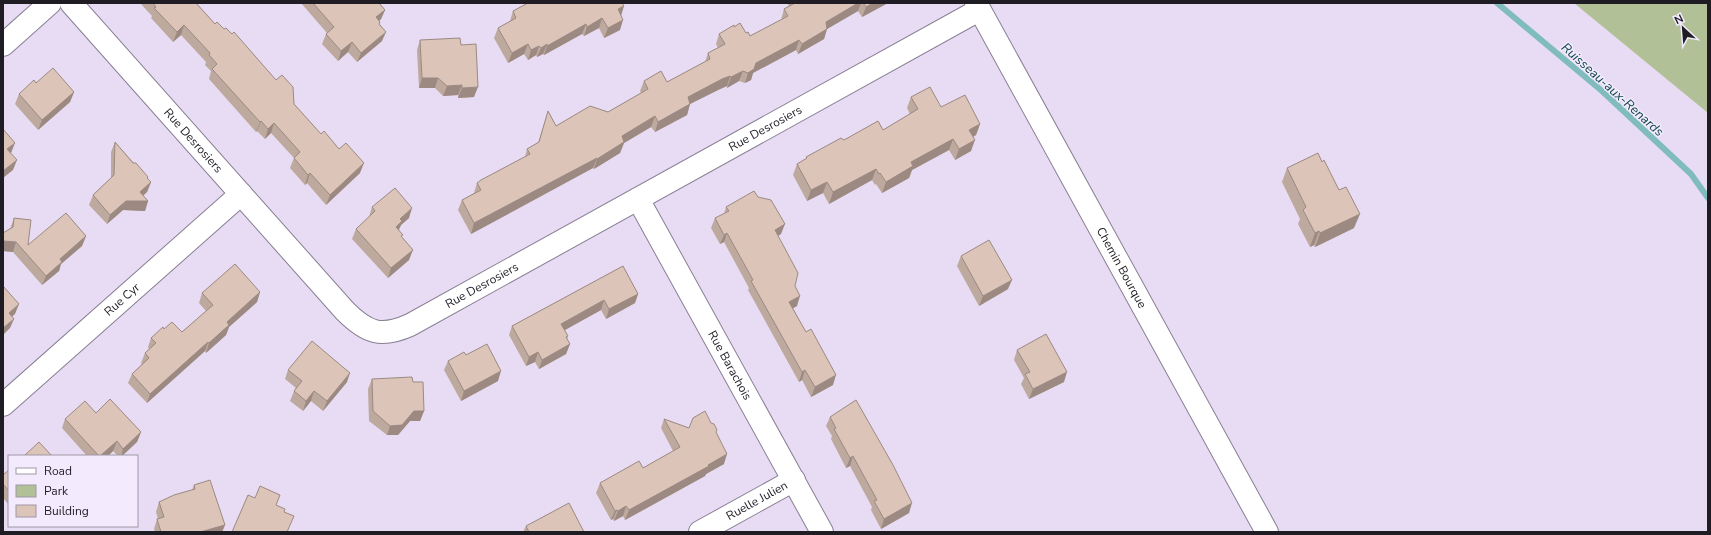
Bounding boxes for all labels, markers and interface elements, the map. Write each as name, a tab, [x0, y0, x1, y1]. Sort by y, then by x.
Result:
north arrow	[1663, 8, 1703, 48]
text: N	[1672, 11, 1686, 28]
water label: Ruisseau-aux-Renards	[1557, 39, 1668, 141]
street label: Rue Desrosiers	[726, 102, 805, 155]
street label: Rue Desrosiers	[160, 105, 226, 176]
street label: Chemin Bourque	[1093, 224, 1150, 311]
street label: Rue Desrosiers	[442, 258, 521, 312]
street label: Rue Cyr	[101, 279, 144, 320]
street label: Rue Barachois	[704, 328, 756, 403]
legend	[8, 455, 138, 527]
text: Road	[44, 463, 72, 479]
street label: Ruelle Julien	[723, 477, 790, 524]
text: Park	[44, 483, 69, 499]
text: Building	[44, 503, 89, 519]

